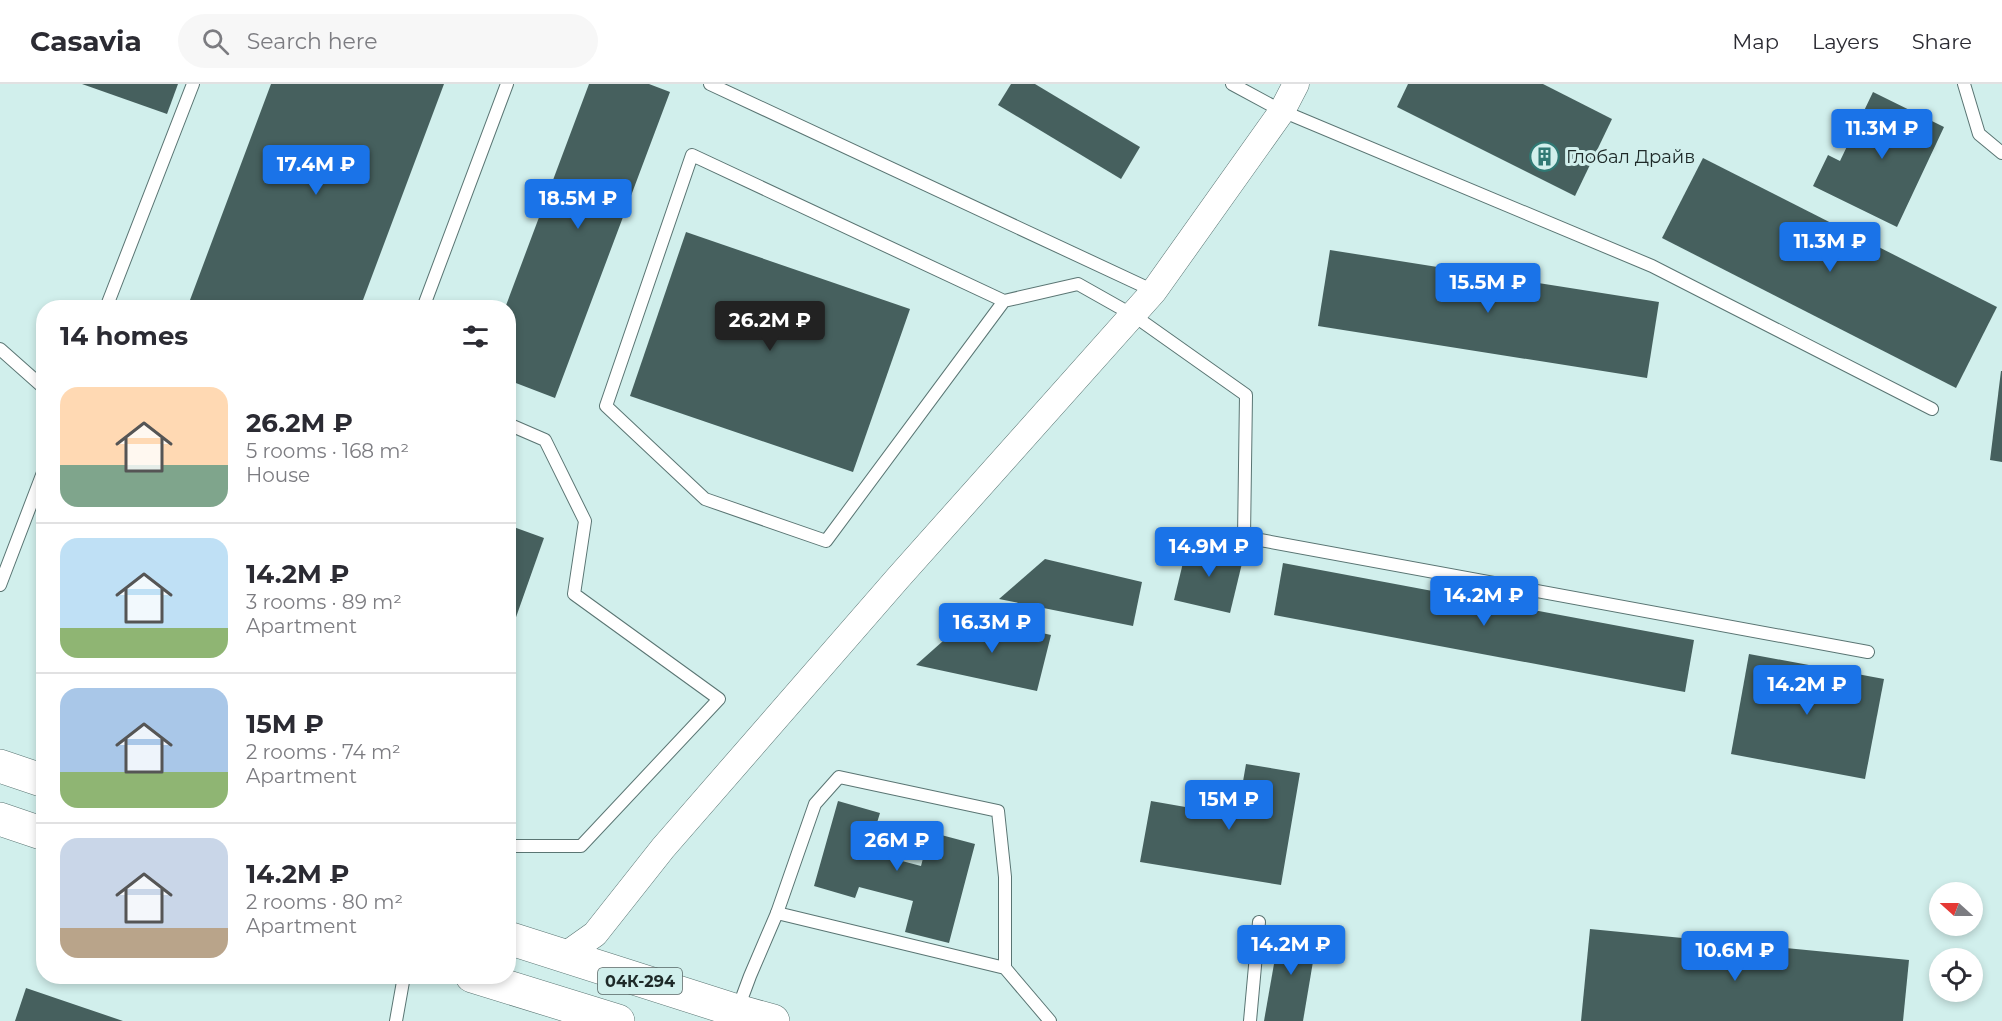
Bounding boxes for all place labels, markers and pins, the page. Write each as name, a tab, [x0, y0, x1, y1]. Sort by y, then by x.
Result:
pin: 11.3M ₽	[1827, 109, 1937, 160]
building icon: Глобал Драйв	[1529, 141, 1561, 173]
pin: 17.4M ₽	[261, 145, 371, 196]
place label: Глобал Драйв	[1566, 146, 1695, 168]
pin: 18.5M ₽	[523, 179, 633, 230]
pin: 11.3M ₽	[1775, 222, 1885, 273]
pin: 15.5M ₽	[1433, 263, 1543, 314]
pin: 26.2M ₽	[715, 301, 825, 352]
pin: 14.9M ₽	[1154, 527, 1264, 578]
pin: 14.2M ₽	[1429, 576, 1539, 627]
pin: 16.3M ₽	[937, 603, 1047, 654]
pin: 14.2M ₽	[1752, 665, 1862, 716]
pin: 15M ₽	[1187, 780, 1271, 831]
pin: 26M ₽	[855, 821, 939, 872]
pin: 14.2M ₽	[1236, 925, 1346, 976]
pin: 10.6M ₽	[1680, 931, 1790, 982]

